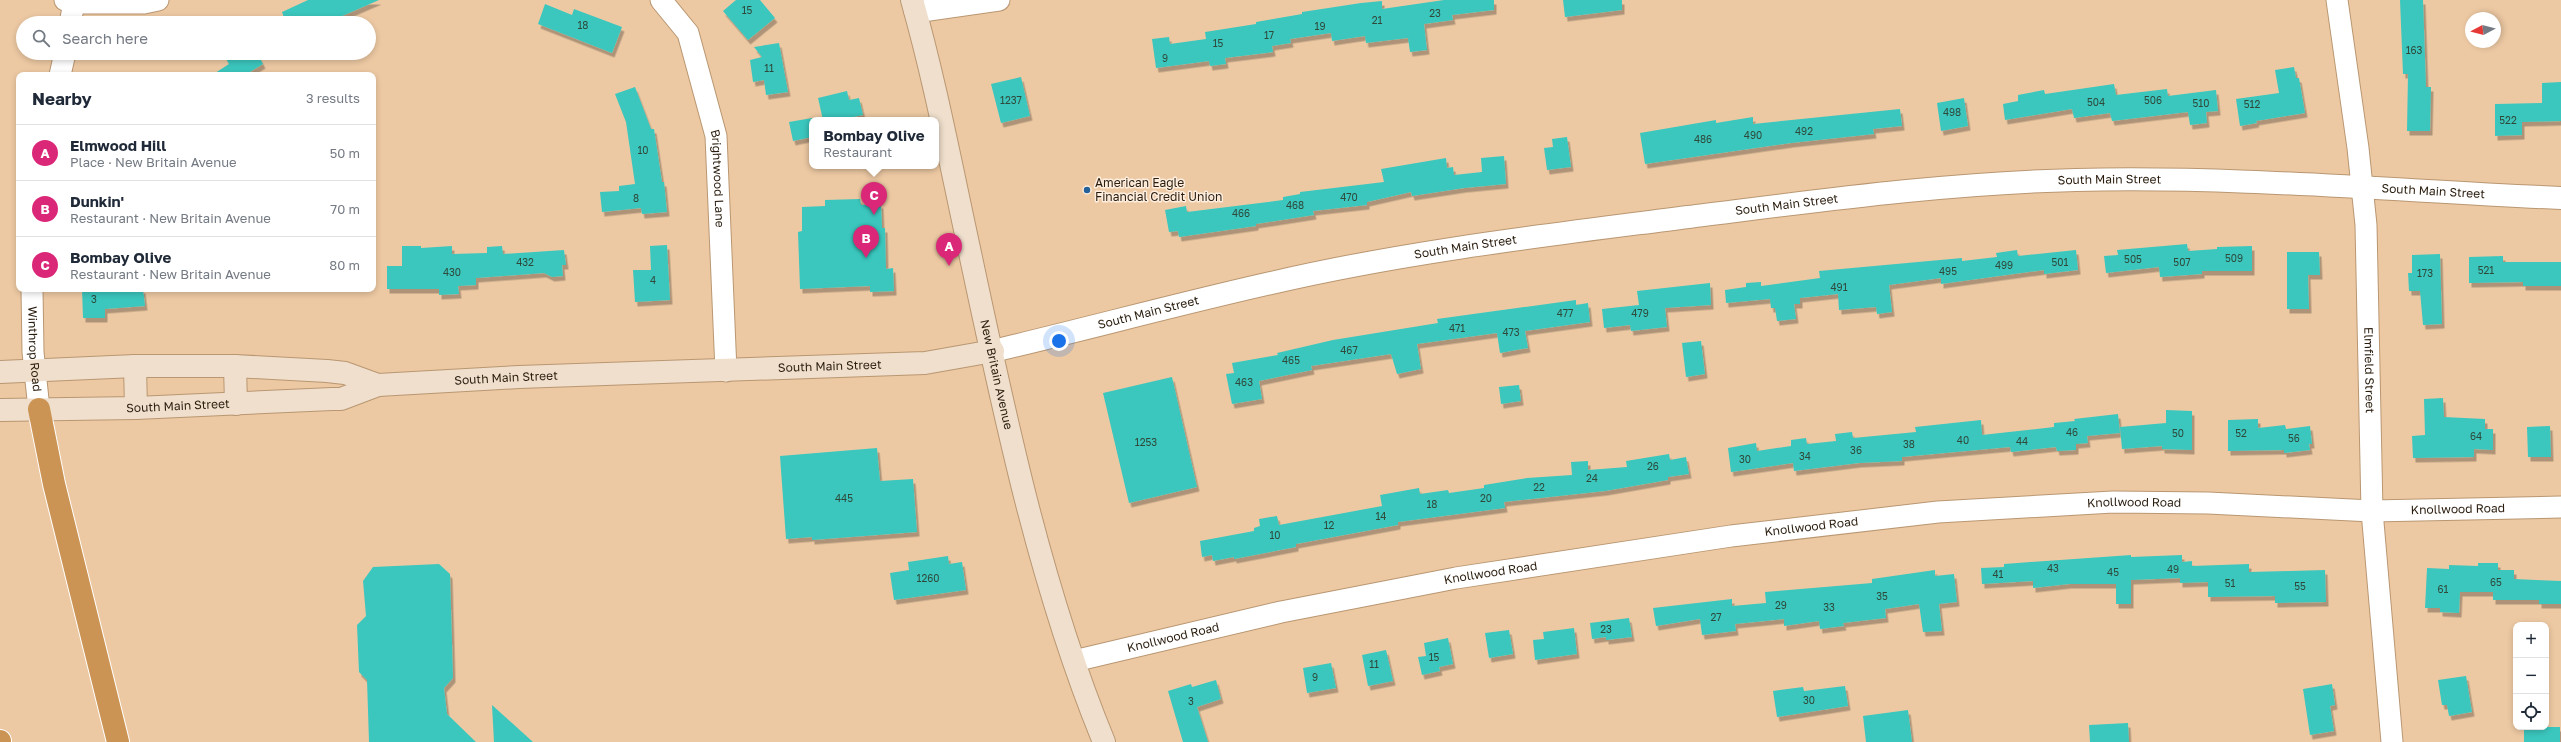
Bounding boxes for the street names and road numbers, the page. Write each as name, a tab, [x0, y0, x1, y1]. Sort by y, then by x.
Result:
street label: Brightwood Lane	[708, 128, 728, 228]
street label: South Main Street	[2057, 171, 2162, 188]
street label: South Main Street	[2381, 180, 2486, 201]
street label: South Main Street	[1734, 191, 1839, 218]
street label: South Main Street	[1413, 231, 1518, 262]
street label: South Main Street	[1096, 292, 1200, 332]
street label: Winthrop Road	[25, 306, 45, 392]
street label: New Britain Avenue	[977, 318, 1017, 431]
street label: Elmfield Street	[2361, 327, 2378, 413]
street label: South Main Street	[778, 356, 882, 375]
street label: South Main Street	[454, 368, 558, 388]
street label: South Main Street	[126, 396, 230, 415]
street label: Knollwood Road	[2087, 494, 2181, 510]
street label: Knollwood Road	[2411, 500, 2505, 517]
street label: Knollwood Road	[1764, 513, 1859, 539]
street label: Knollwood Road	[1443, 558, 1538, 587]
street label: Knollwood Road	[1126, 619, 1221, 655]

